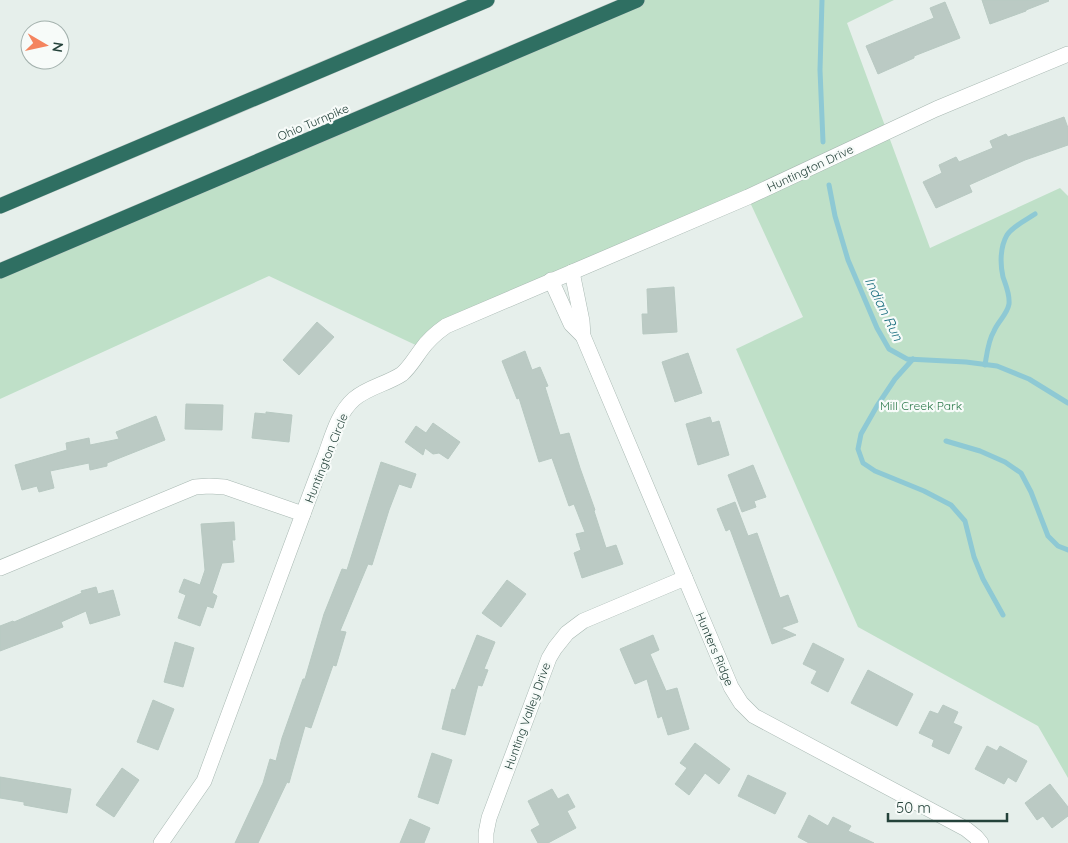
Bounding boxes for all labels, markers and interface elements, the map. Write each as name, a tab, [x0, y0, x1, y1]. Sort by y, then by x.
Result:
north arrow	[20, 20, 70, 70]
text: N	[48, 41, 68, 54]
street label: Ohio Turnpike	[275, 100, 351, 144]
street label: Huntington Drive	[764, 141, 856, 195]
water label: Indian Run	[861, 274, 908, 345]
park label: Mill Creek Park	[880, 398, 962, 413]
street label: Huntington Circle	[301, 411, 351, 505]
street label: Hunters Ridge	[693, 610, 737, 688]
street label: Hunting Valley Drive	[501, 660, 553, 772]
scale bar	[888, 790, 1007, 822]
text: 50 m	[896, 798, 931, 817]

